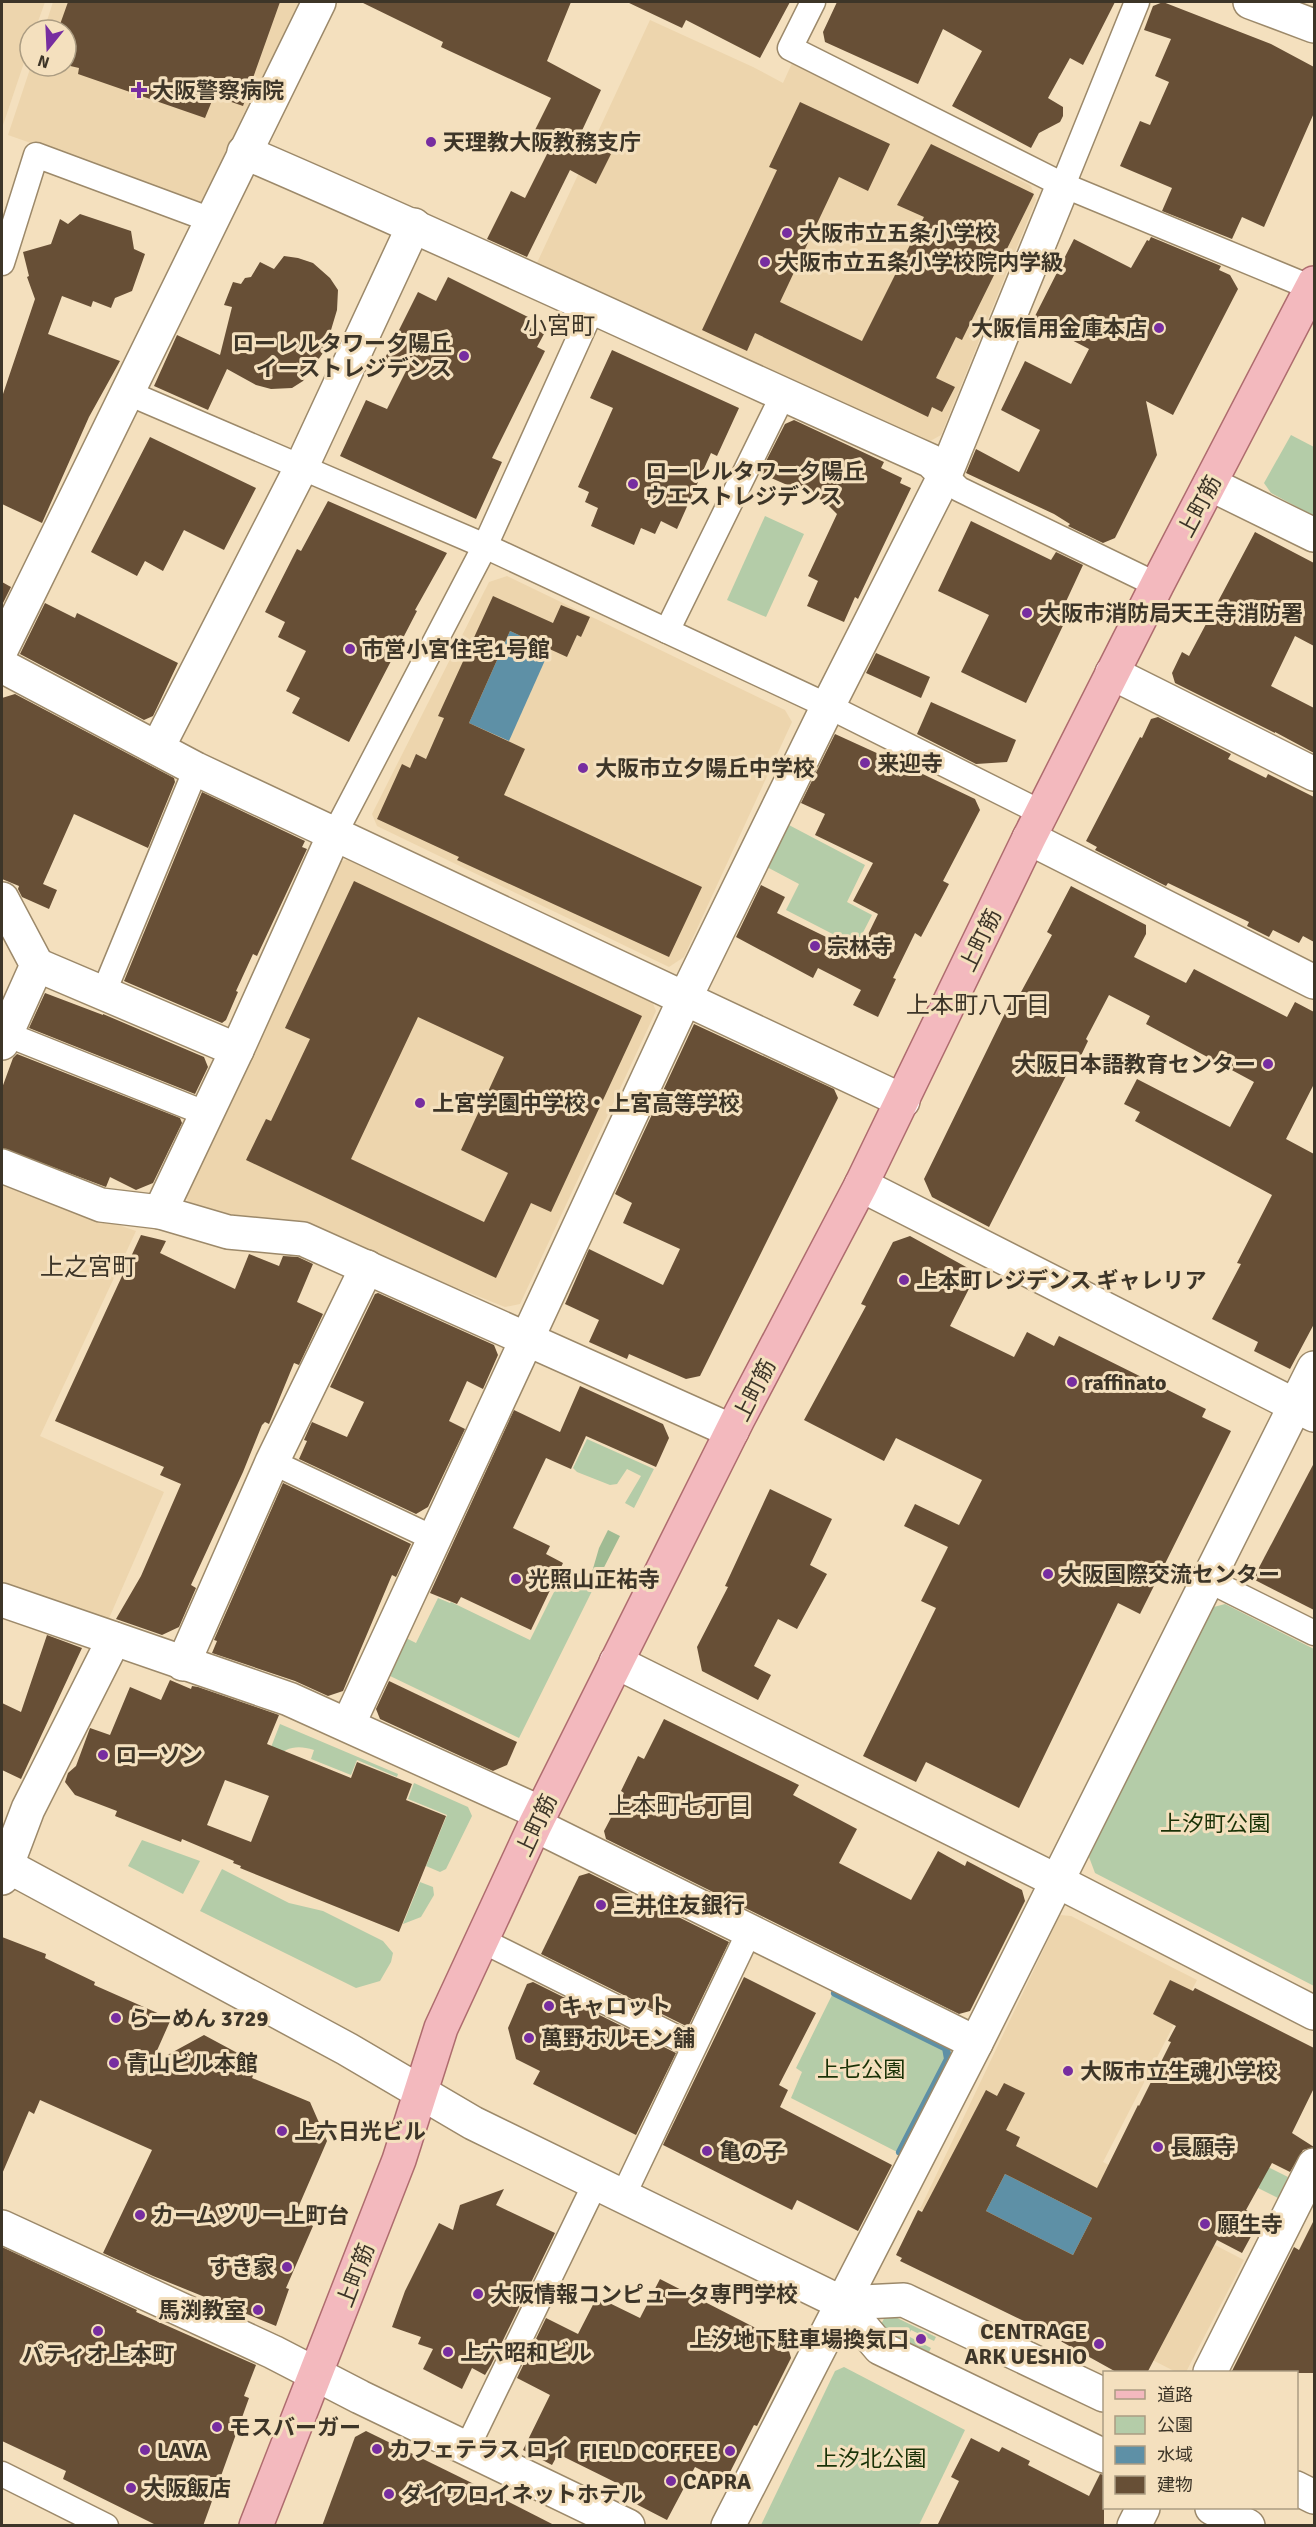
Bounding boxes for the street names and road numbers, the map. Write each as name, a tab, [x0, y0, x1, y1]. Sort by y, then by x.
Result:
street label: 上町筋	[1172, 471, 1227, 542]
street label: 上町筋	[954, 905, 1007, 976]
street label: 上町筋	[727, 1355, 781, 1426]
street label: 上町筋	[510, 1790, 563, 1861]
street label: 上町筋	[331, 2240, 380, 2311]

